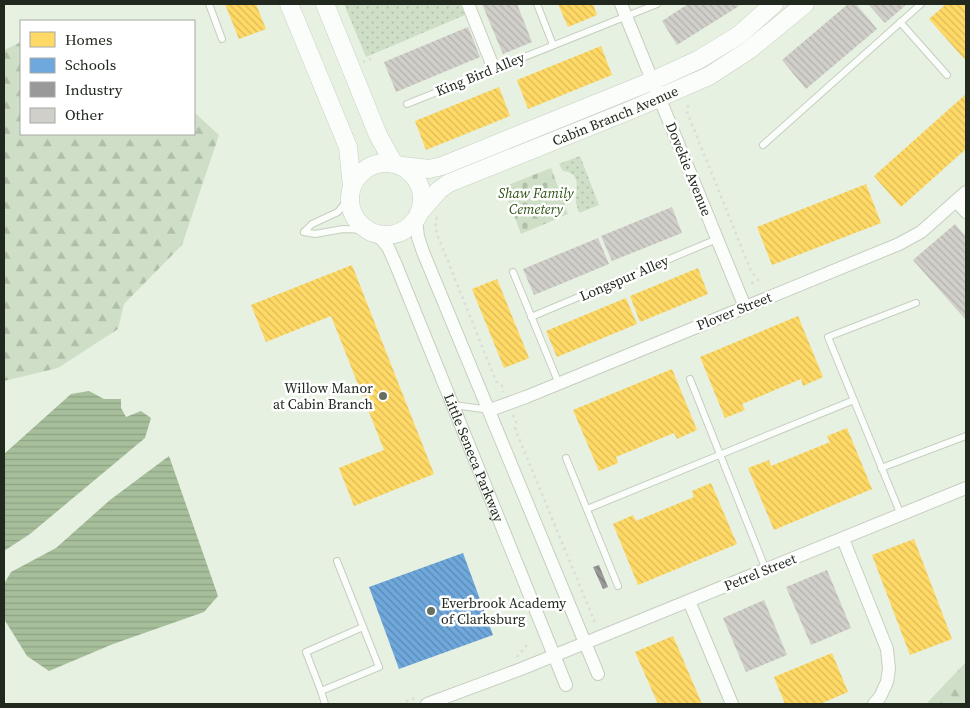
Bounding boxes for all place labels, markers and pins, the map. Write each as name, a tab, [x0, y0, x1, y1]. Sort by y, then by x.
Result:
place label: Willow Manor at Cabin Branch	[273, 378, 373, 414]
marker: Willow Manor at Cabin Branch	[377, 390, 389, 402]
place label: Everbrook Academy of Clarksburg	[441, 593, 567, 629]
marker: Everbrook Academy of Clarksburg	[425, 605, 437, 617]

